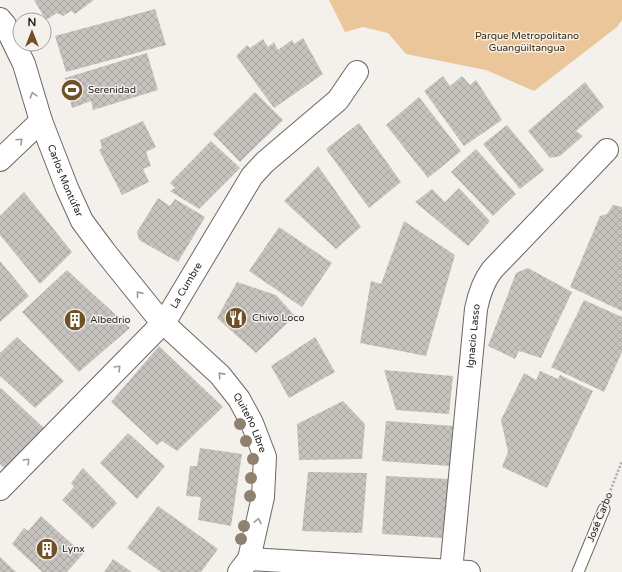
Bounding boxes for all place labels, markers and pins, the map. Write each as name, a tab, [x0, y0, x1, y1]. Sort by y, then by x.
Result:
sports icon: Serenidad	[59, 77, 85, 103]
place label: Serenidad	[88, 84, 136, 96]
restaurant icon: Chivo Loco	[223, 305, 249, 331]
building icon: Albedrio	[62, 307, 88, 333]
place label: Chivo Loco	[252, 312, 305, 324]
place label: Albedrio	[90, 314, 131, 326]
building icon: Lynx	[34, 536, 60, 562]
place label: Lynx	[62, 543, 85, 555]

